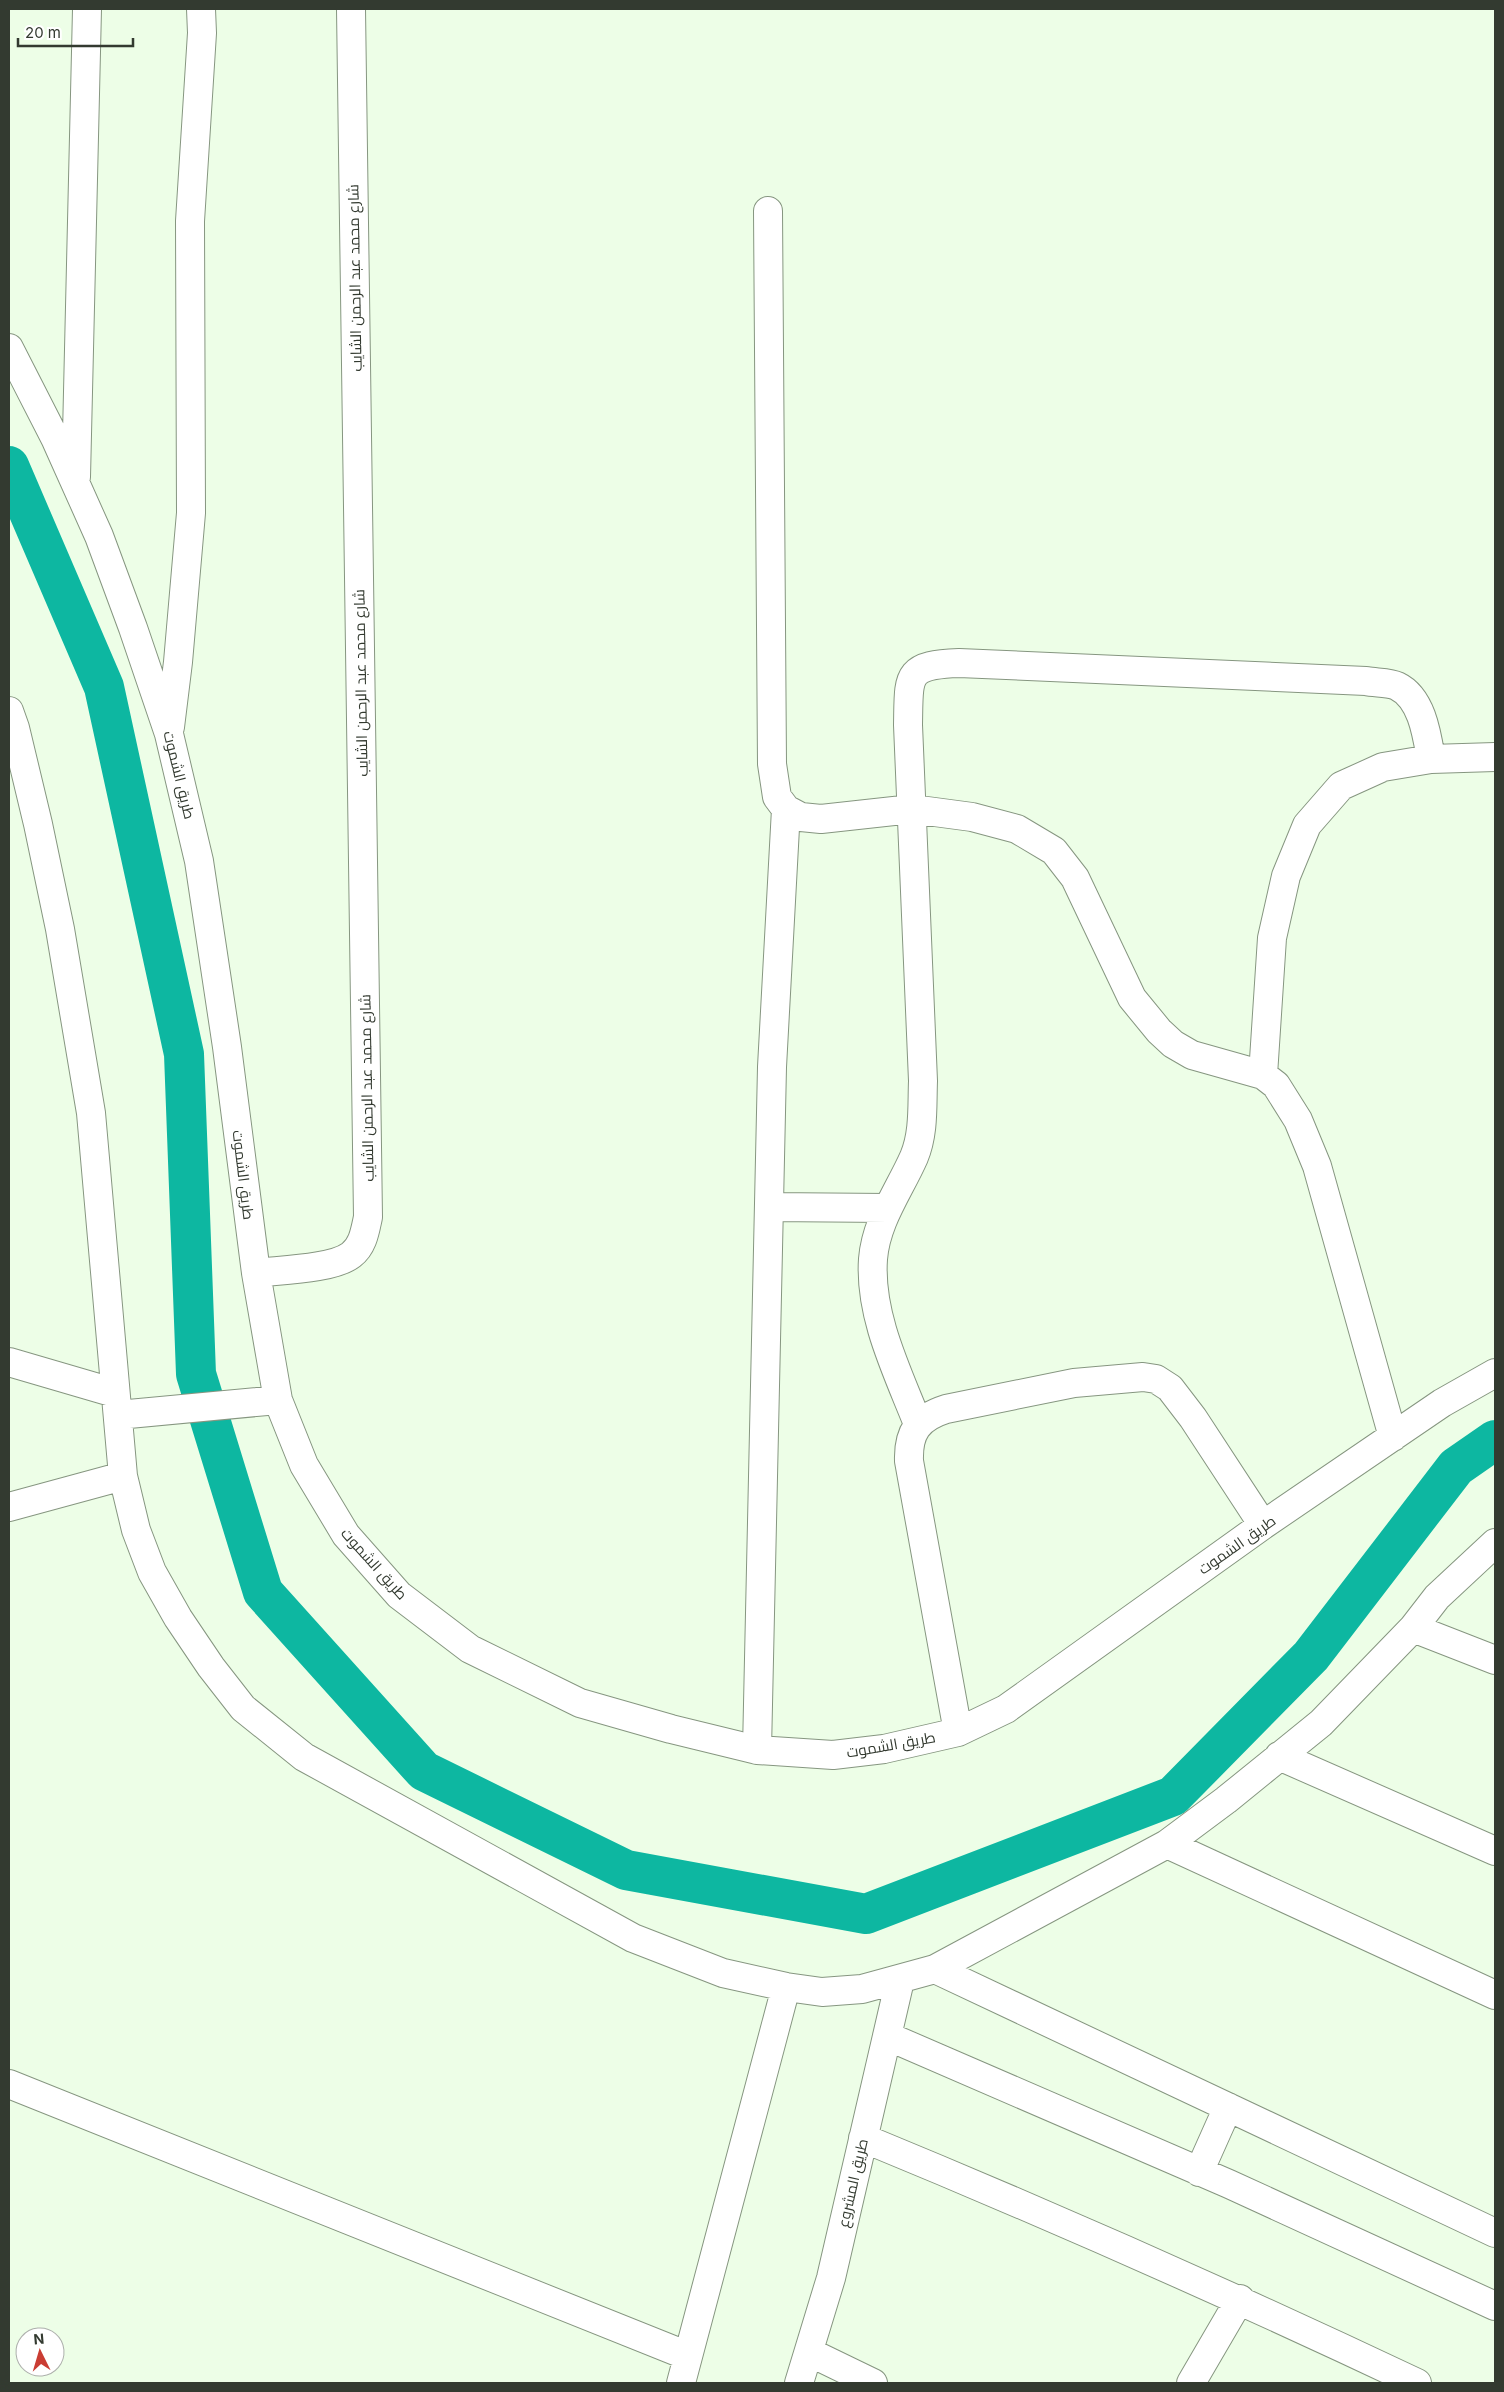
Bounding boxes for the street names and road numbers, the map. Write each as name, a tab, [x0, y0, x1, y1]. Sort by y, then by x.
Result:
street label: شارع محمد عبد الرحمن الشايب	[343, 184, 368, 372]
street label: شارع محمد عبد الرحمن الشايب	[349, 589, 374, 777]
street label: طريق الشموت	[158, 729, 200, 821]
street label: شارع محمد عبد الرحمن الشايب	[355, 994, 380, 1182]
street label: طريق الشموت	[228, 1129, 258, 1221]
street label: طريق الشموت	[1194, 1511, 1280, 1579]
street label: طريق الشموت	[336, 1524, 412, 1604]
street label: طريق الشموت	[845, 1727, 937, 1763]
street label: طريق المشروع	[833, 2137, 874, 2230]

